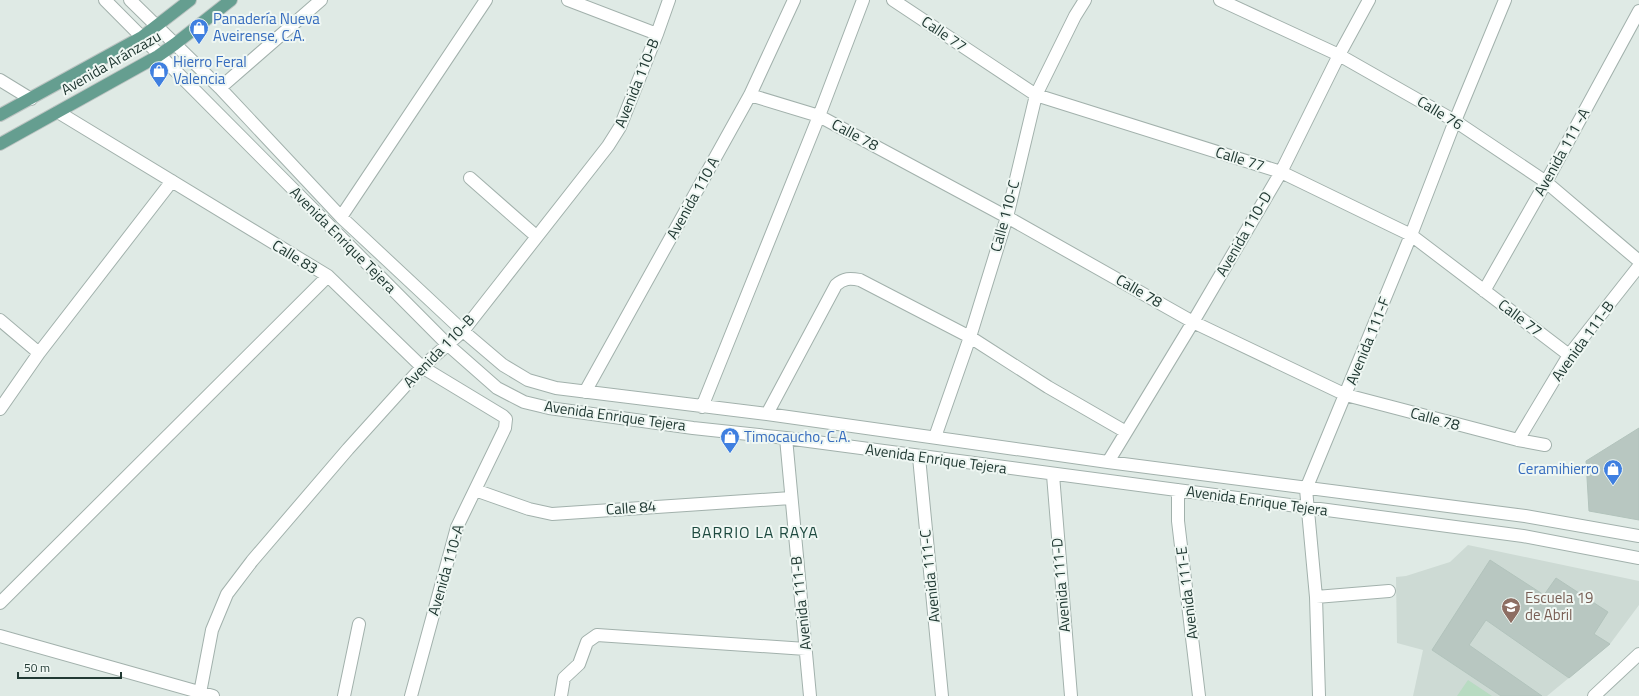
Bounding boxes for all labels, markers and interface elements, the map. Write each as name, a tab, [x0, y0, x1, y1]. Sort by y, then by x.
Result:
place label: Panadería Nueva Aveirense, C.A.	[213, 7, 320, 47]
street label: Calle 77	[917, 10, 972, 57]
shop icon: Panadería Nueva Aveirense, C.A.	[188, 17, 210, 45]
street label: Avenida Aránzazu	[56, 25, 165, 101]
street label: Avenida 110-B	[608, 35, 665, 131]
place label: Hierro Feral Valencia	[173, 50, 247, 90]
shop icon: Hierro Feral Valencia	[148, 60, 170, 88]
street label: Calle 76	[1413, 90, 1468, 135]
street label: Avenida 111 -A	[1528, 104, 1595, 200]
street label: Calle 78	[828, 113, 883, 157]
street label: Calle 77	[1213, 140, 1268, 177]
street label: Avenida 110 A	[660, 152, 725, 243]
street label: Calle 110-C	[984, 177, 1025, 254]
street label: Avenida Enrique Tejera	[285, 181, 402, 299]
street label: Avenida 110-D	[1210, 187, 1277, 281]
street label: Calle 83	[268, 234, 323, 280]
street label: Calle 78	[1112, 268, 1167, 313]
street label: Avenida 111-F	[1339, 293, 1396, 388]
street label: Calle 77	[1493, 293, 1547, 342]
street label: Avenida 111-B	[1546, 296, 1620, 386]
street label: Avenida 110-B	[398, 309, 480, 393]
street label: Avenida Enrique Tejera	[543, 394, 688, 437]
street label: Calle 78	[1408, 401, 1462, 436]
place label: Timocaucho, C.A.	[744, 425, 850, 448]
shop icon: Timocaucho, C.A.	[719, 426, 741, 454]
street label: Avenida Enrique Tejera	[864, 437, 1009, 480]
place label: Ceramihierro	[1518, 457, 1599, 480]
shop icon: Ceramihierro	[1602, 458, 1624, 486]
street label: Avenida Enrique Tejera	[1185, 479, 1330, 522]
street label: Calle 84	[605, 494, 657, 521]
district label: BARRIO LA RAYA	[691, 520, 819, 544]
street label: Avenida 110-A	[422, 521, 470, 618]
street label: Avenida 111-C	[913, 528, 946, 624]
street label: Avenida 111-D	[1045, 537, 1076, 633]
street label: Avenida 111-E	[1169, 545, 1204, 641]
street label: Avenida 111-B	[784, 555, 817, 651]
place label: Escuela 19 de Abril	[1525, 586, 1593, 626]
school or university icon: Escuela 19 de Abril	[1500, 596, 1522, 624]
scale bar	[18, 654, 121, 680]
text: 50 m	[24, 658, 50, 677]

